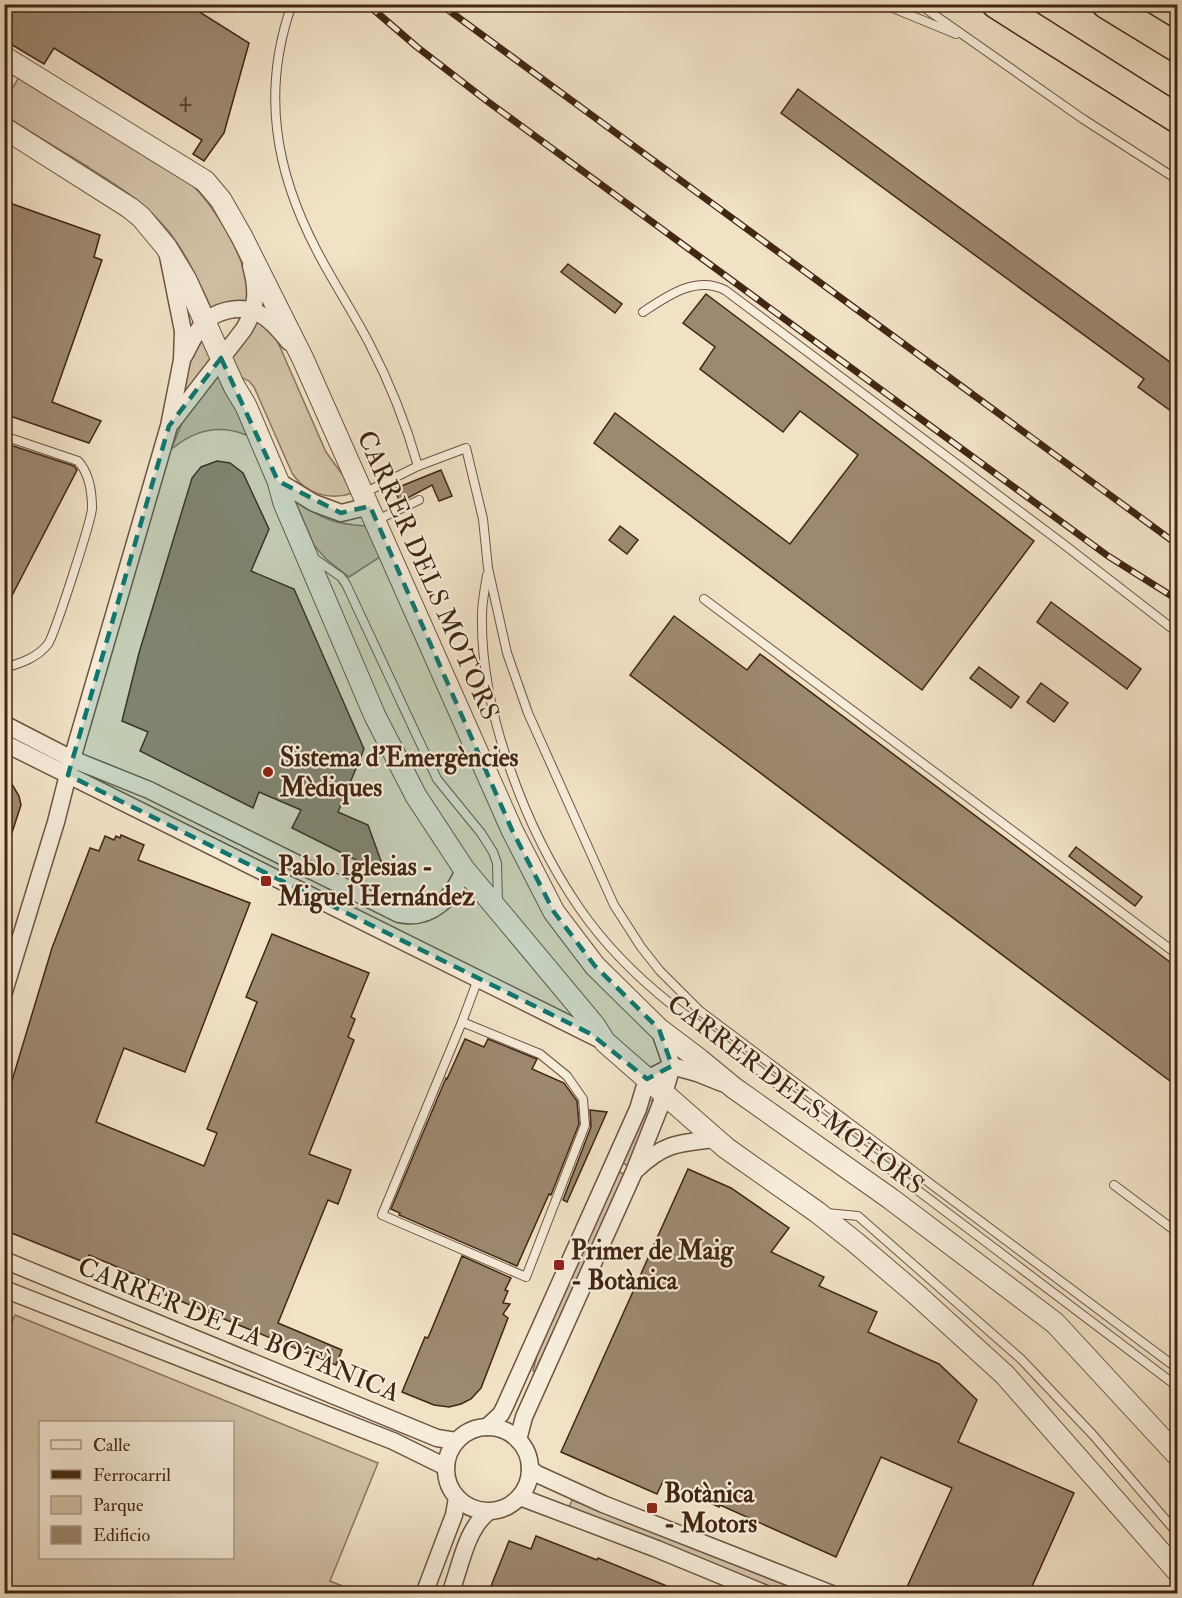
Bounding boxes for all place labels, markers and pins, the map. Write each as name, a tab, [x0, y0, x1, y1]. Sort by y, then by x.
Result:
place label: Sistema d'Emergències Mèdiques	[279, 742, 519, 805]
marker: Sistema d'Emergències Mèdiques	[261, 765, 275, 779]
place label: Pablo Iglesias - Miguel Hernández	[277, 851, 475, 914]
marker: Pablo Iglesias - Miguel Hernández	[259, 874, 273, 888]
place label: Primer de Maig - Botànica	[571, 1235, 734, 1297]
marker: Primer de Maig - Botànica	[552, 1258, 566, 1272]
place label: Botànica - Motors	[664, 1478, 757, 1540]
marker: Botànica - Motors	[645, 1501, 659, 1515]

